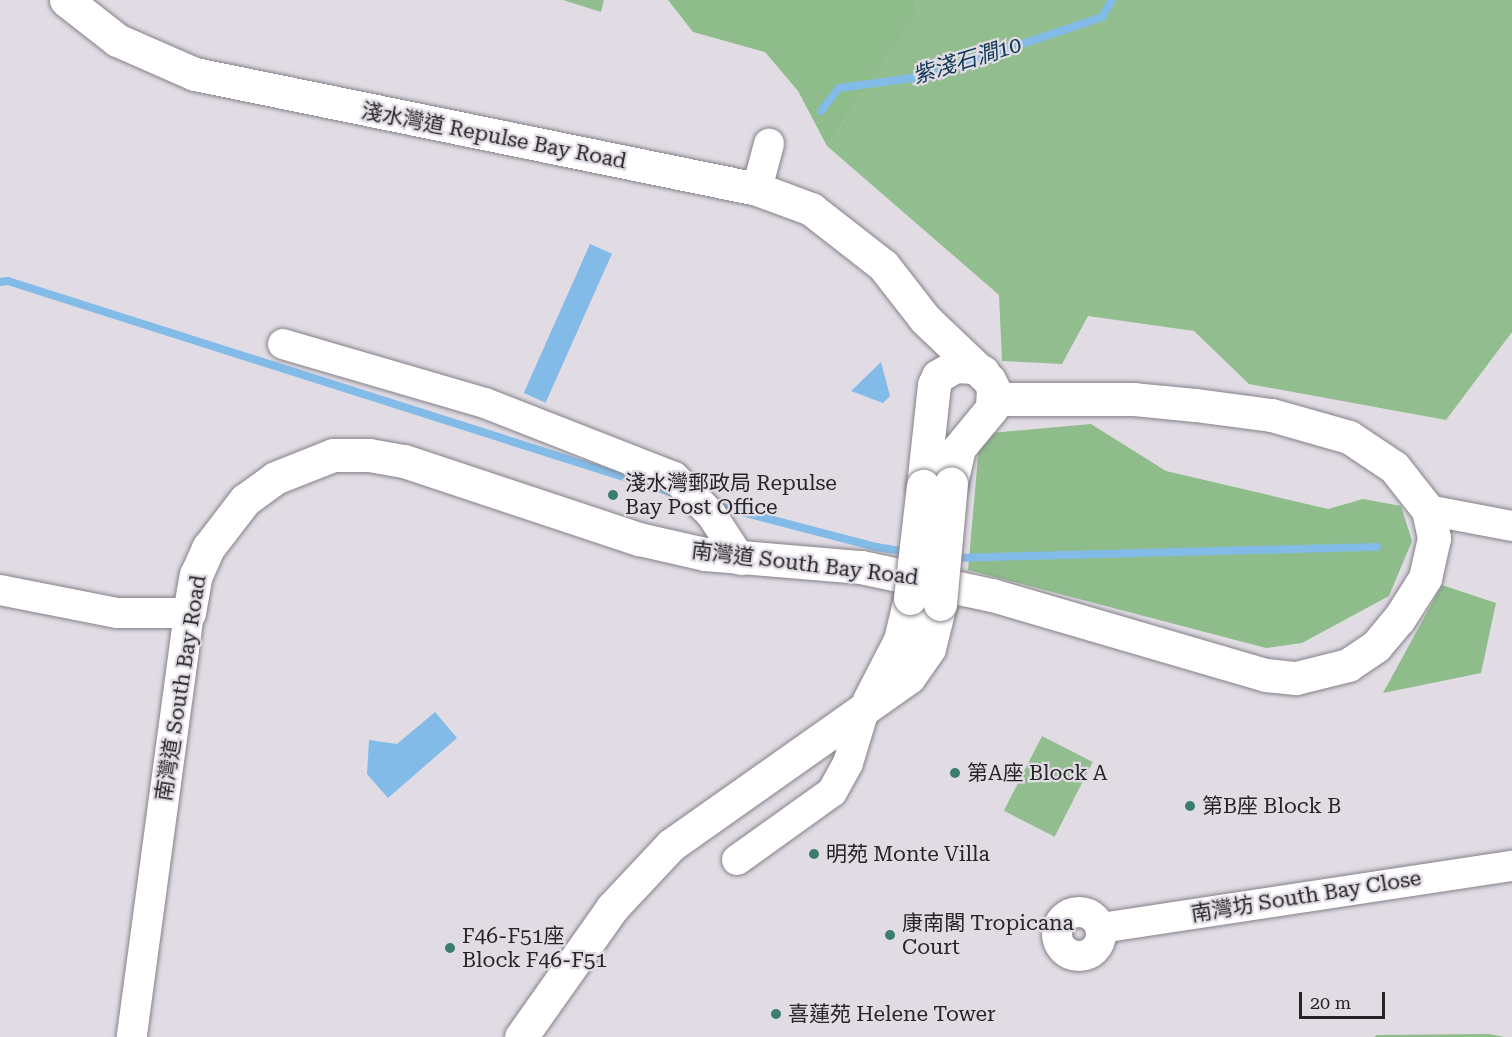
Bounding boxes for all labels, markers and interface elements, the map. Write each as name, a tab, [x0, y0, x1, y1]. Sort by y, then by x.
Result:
water label: 紫淺石澗10	[909, 31, 1025, 89]
street label: 淺水灣道 Repulse Bay Road	[359, 98, 629, 174]
place label: 淺水灣郵政局 Repulse Bay Post Office	[625, 470, 837, 520]
marker: 淺水灣郵政局 Repulse Bay Post Office	[606, 488, 620, 502]
street label: 南灣道 South Bay Road	[690, 538, 920, 590]
street label: 南灣道 South Bay Road	[151, 573, 211, 803]
place label: 第A座 Block A	[967, 760, 1107, 786]
marker: 第A座 Block A	[948, 766, 962, 780]
place label: 第B座 Block B	[1202, 793, 1341, 819]
marker: 第B座 Block B	[1183, 799, 1197, 813]
place label: 明苑 Monte Villa	[826, 841, 990, 867]
marker: 明苑 Monte Villa	[807, 847, 821, 861]
street label: 南灣坊 South Bay Close	[1189, 865, 1423, 927]
place label: 康南閣 Tropicana Court	[902, 910, 1074, 960]
place label: F46-F51座 Block F46-F51	[462, 923, 607, 973]
marker: 康南閣 Tropicana Court	[883, 928, 897, 942]
marker: F46-F51座 Block F46-F51	[443, 941, 457, 955]
scale bar	[1302, 980, 1388, 1018]
text: 20 m	[1310, 992, 1351, 1013]
place label: 喜蓮苑 Helene Tower	[788, 1001, 996, 1027]
marker: 喜蓮苑 Helene Tower	[769, 1007, 783, 1021]

